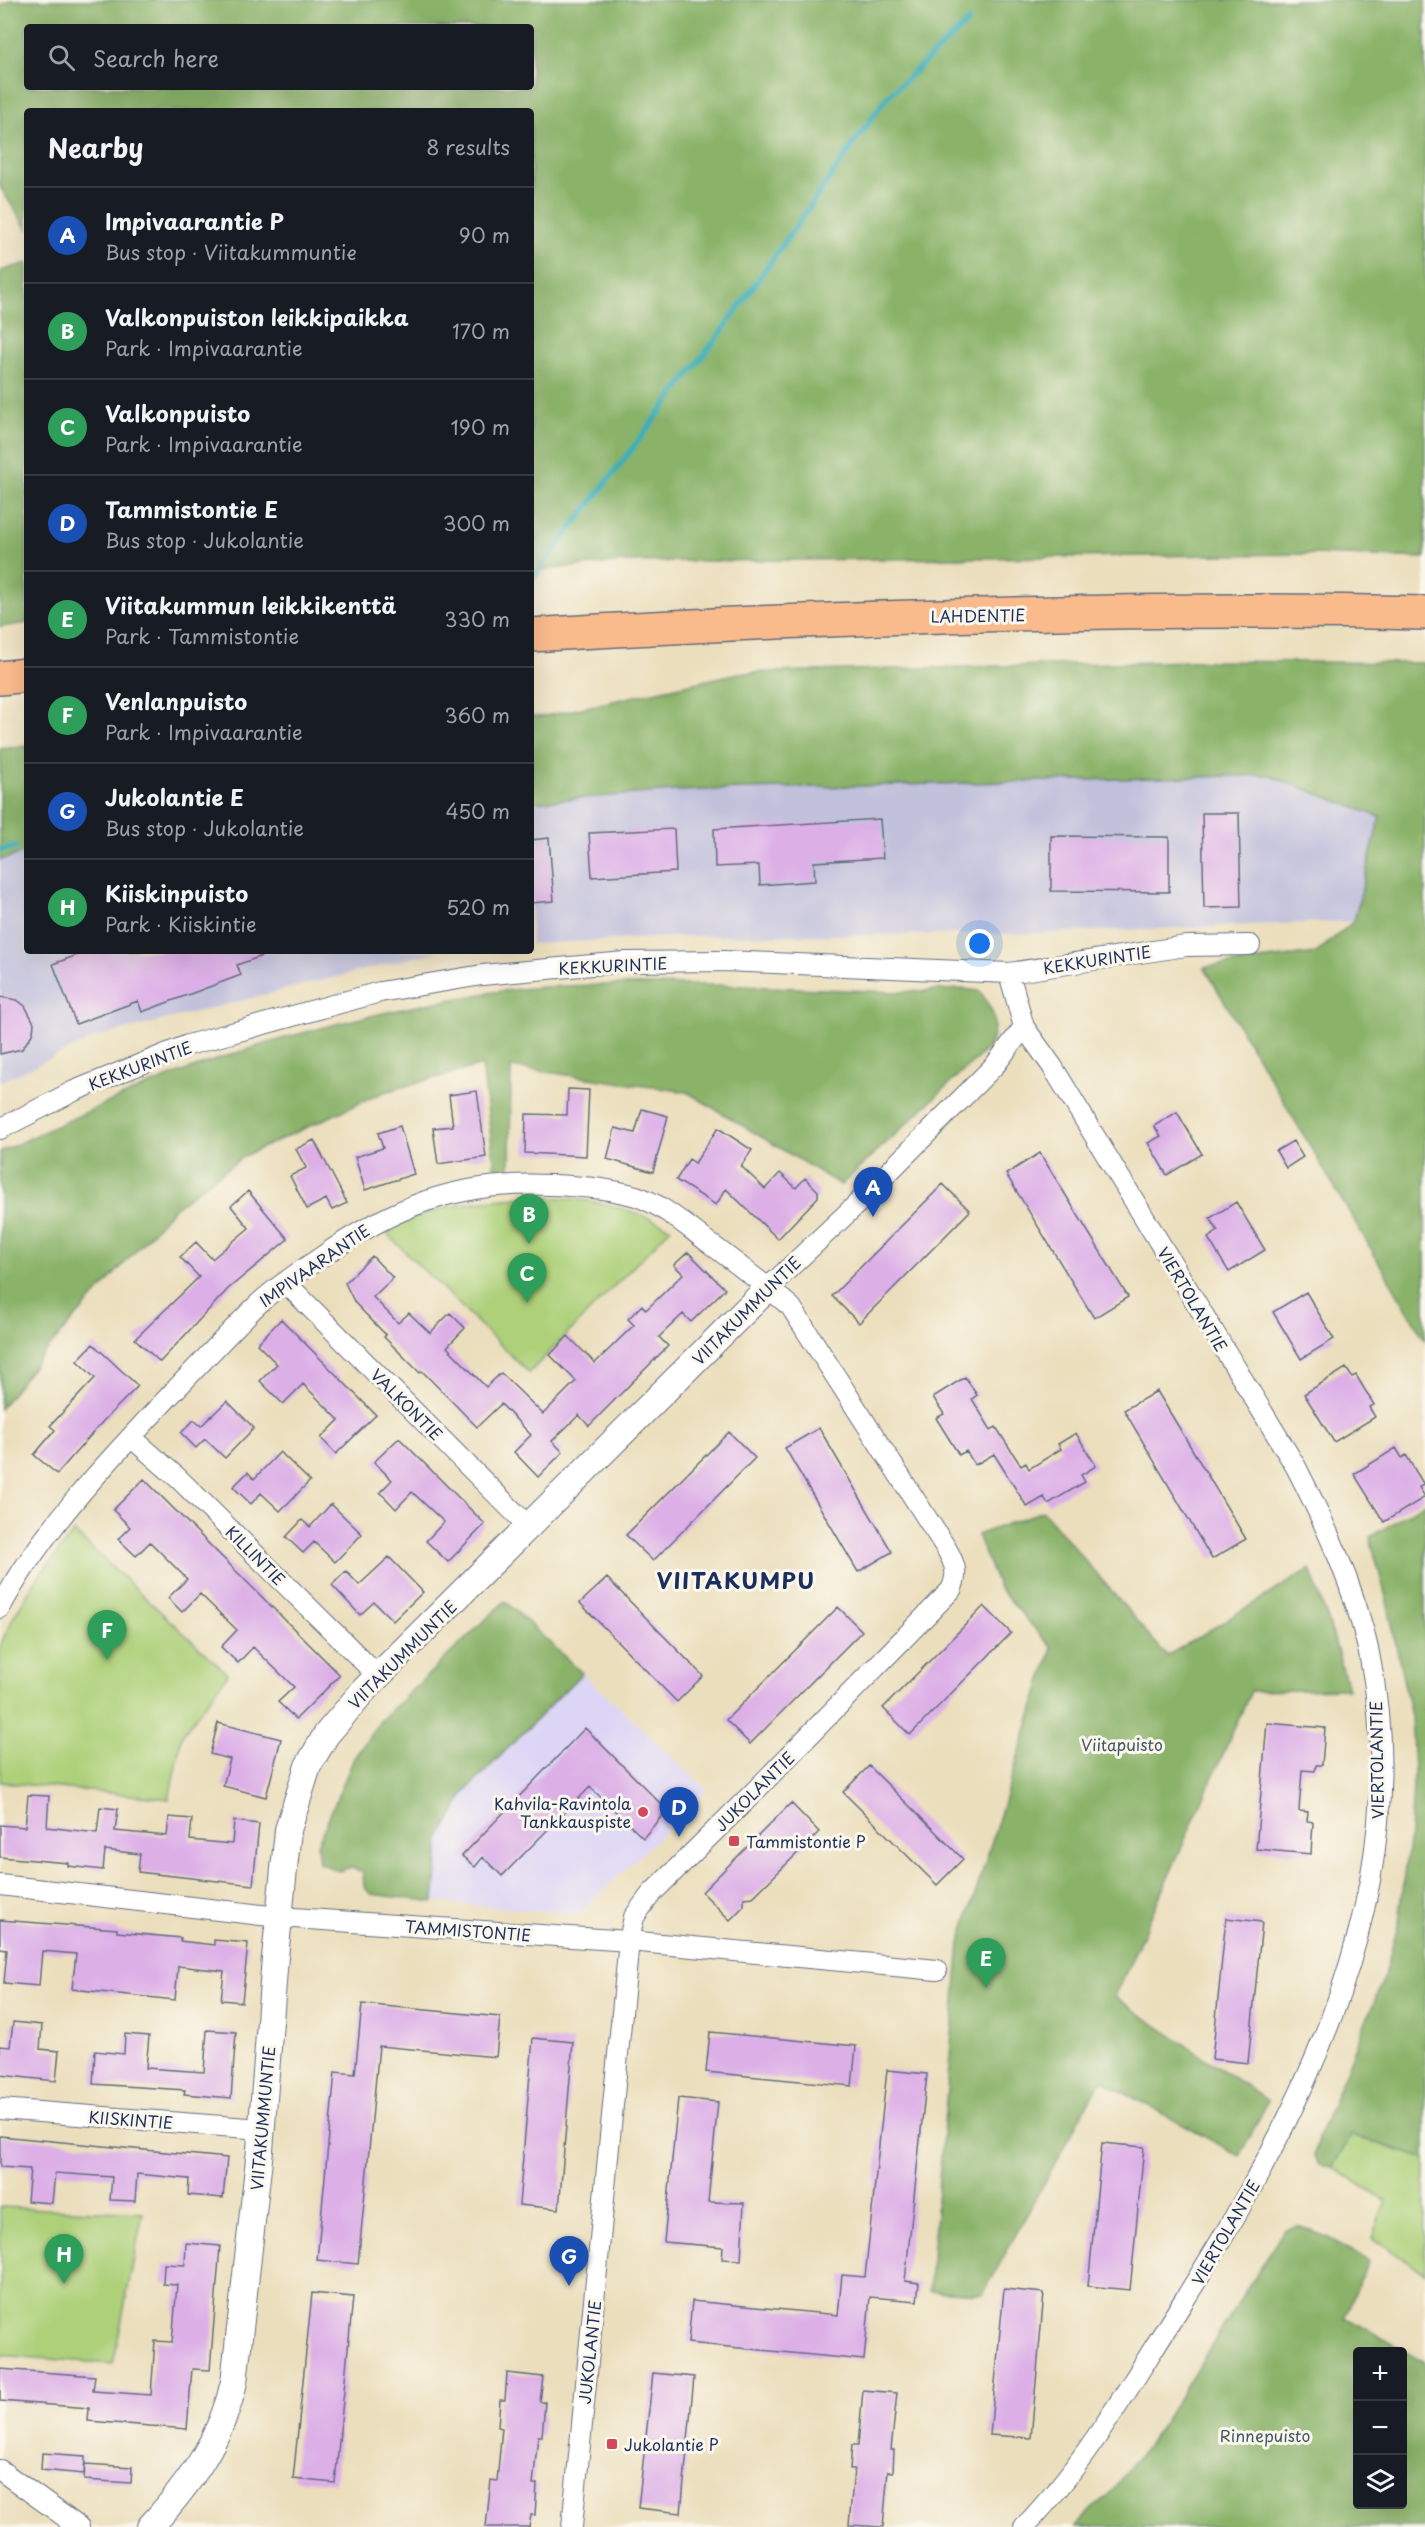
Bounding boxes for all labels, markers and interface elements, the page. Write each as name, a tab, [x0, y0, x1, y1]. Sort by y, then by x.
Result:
search box	[24, 24, 534, 90]
icon: search	[45, 41, 78, 74]
text: Search here	[93, 41, 219, 74]
text: Nearby	[48, 128, 143, 167]
text: 8 results	[426, 132, 510, 162]
text: Impivaarantie P	[105, 204, 284, 237]
text: A	[60, 220, 75, 250]
text: 90 m	[459, 220, 510, 250]
text: Bus stop · Viitakummuntie	[105, 237, 356, 267]
text: Valkonpuiston leikkipaikka	[105, 300, 409, 333]
text: B	[61, 316, 74, 346]
text: 170 m	[452, 316, 510, 346]
text: Park · Impivaarantie	[105, 333, 303, 363]
text: Valkonpuisto	[105, 396, 250, 429]
text: C	[60, 412, 75, 442]
text: 190 m	[451, 412, 510, 442]
text: Park · Impivaarantie	[105, 429, 303, 459]
text: Tammistontie E	[105, 492, 278, 525]
text: D	[60, 508, 75, 538]
text: 300 m	[443, 508, 510, 538]
text: Bus stop · Jukolantie	[105, 525, 304, 555]
text: Viitakummun leikkikenttä	[105, 588, 396, 621]
street label: LAHDENTIE	[930, 602, 1026, 628]
text: E	[61, 604, 74, 634]
text: 330 m	[444, 604, 510, 634]
text: Park · Tammistontie	[105, 621, 299, 651]
text: Venlanpuisto	[105, 684, 247, 717]
text: F	[62, 700, 73, 730]
text: 360 m	[444, 700, 510, 730]
text: Park · Impivaarantie	[105, 717, 303, 747]
text: Jukolantie E	[105, 780, 244, 813]
text: G	[59, 796, 76, 826]
text: 450 m	[445, 796, 510, 826]
text: Bus stop · Jukolantie	[105, 813, 304, 843]
text: Kiiskinpuisto	[105, 876, 248, 909]
text: H	[60, 892, 75, 922]
text: 520 m	[446, 892, 510, 922]
text: Park · Kiiskintie	[105, 909, 257, 939]
your location	[965, 929, 994, 958]
street label: KEKKURINTIE	[1041, 939, 1153, 979]
street label: KEKKURINTIE	[558, 950, 668, 980]
street label: KEKKURINTIE	[85, 1034, 195, 1096]
pin: A	[854, 1168, 892, 1217]
pin: B	[510, 1194, 548, 1244]
street label: IMPIVAARANTIE	[254, 1218, 374, 1312]
street label: VIERTOLANTIE	[1152, 1242, 1234, 1356]
street label: VIITAKUMMUNTIE	[686, 1250, 806, 1370]
pin: C	[508, 1254, 546, 1303]
street label: VALKONTIE	[366, 1363, 448, 1445]
street label: KILLINTIE	[221, 1520, 291, 1590]
district label: VIITAKUMPU	[656, 1563, 816, 1596]
street label: VIITAKUMMUNTIE	[342, 1594, 462, 1714]
pin: F	[88, 1610, 126, 1660]
street label: VIERTOLANTIE	[1363, 1701, 1389, 1819]
park label: Viitapuisto	[1081, 1732, 1163, 1756]
street label: JUKOLANTIE	[709, 1746, 799, 1836]
pin: D	[660, 1788, 698, 1837]
place label: Kahvila-Ravintola Tankkauspiste	[494, 1791, 631, 1833]
marker: Kahvila-Ravintola Tankkauspiste	[636, 1805, 650, 1819]
place label: Tammistontie P	[746, 1829, 866, 1853]
marker: Tammistontie P	[727, 1834, 741, 1848]
street label: TAMMISTONTIE	[404, 1914, 532, 1946]
pin: E	[966, 1938, 1006, 1988]
street label: VIITAKUMMUNTIE	[244, 2045, 280, 2191]
street label: KIISKINTIE	[88, 2104, 174, 2134]
street label: VIERTOLANTIE	[1185, 2175, 1265, 2289]
pin: H	[44, 2234, 84, 2284]
pin: G	[550, 2236, 588, 2286]
street label: JUKOLANTIE	[572, 2299, 606, 2405]
map controls	[1353, 2347, 1407, 2509]
button: +	[1353, 2347, 1407, 2401]
button: −	[1353, 2401, 1407, 2455]
park label: Rinnepuisto	[1220, 2423, 1310, 2447]
place label: Jukolantie P	[624, 2432, 719, 2456]
marker: Jukolantie P	[605, 2437, 619, 2451]
button: layers	[1353, 2455, 1407, 2509]

